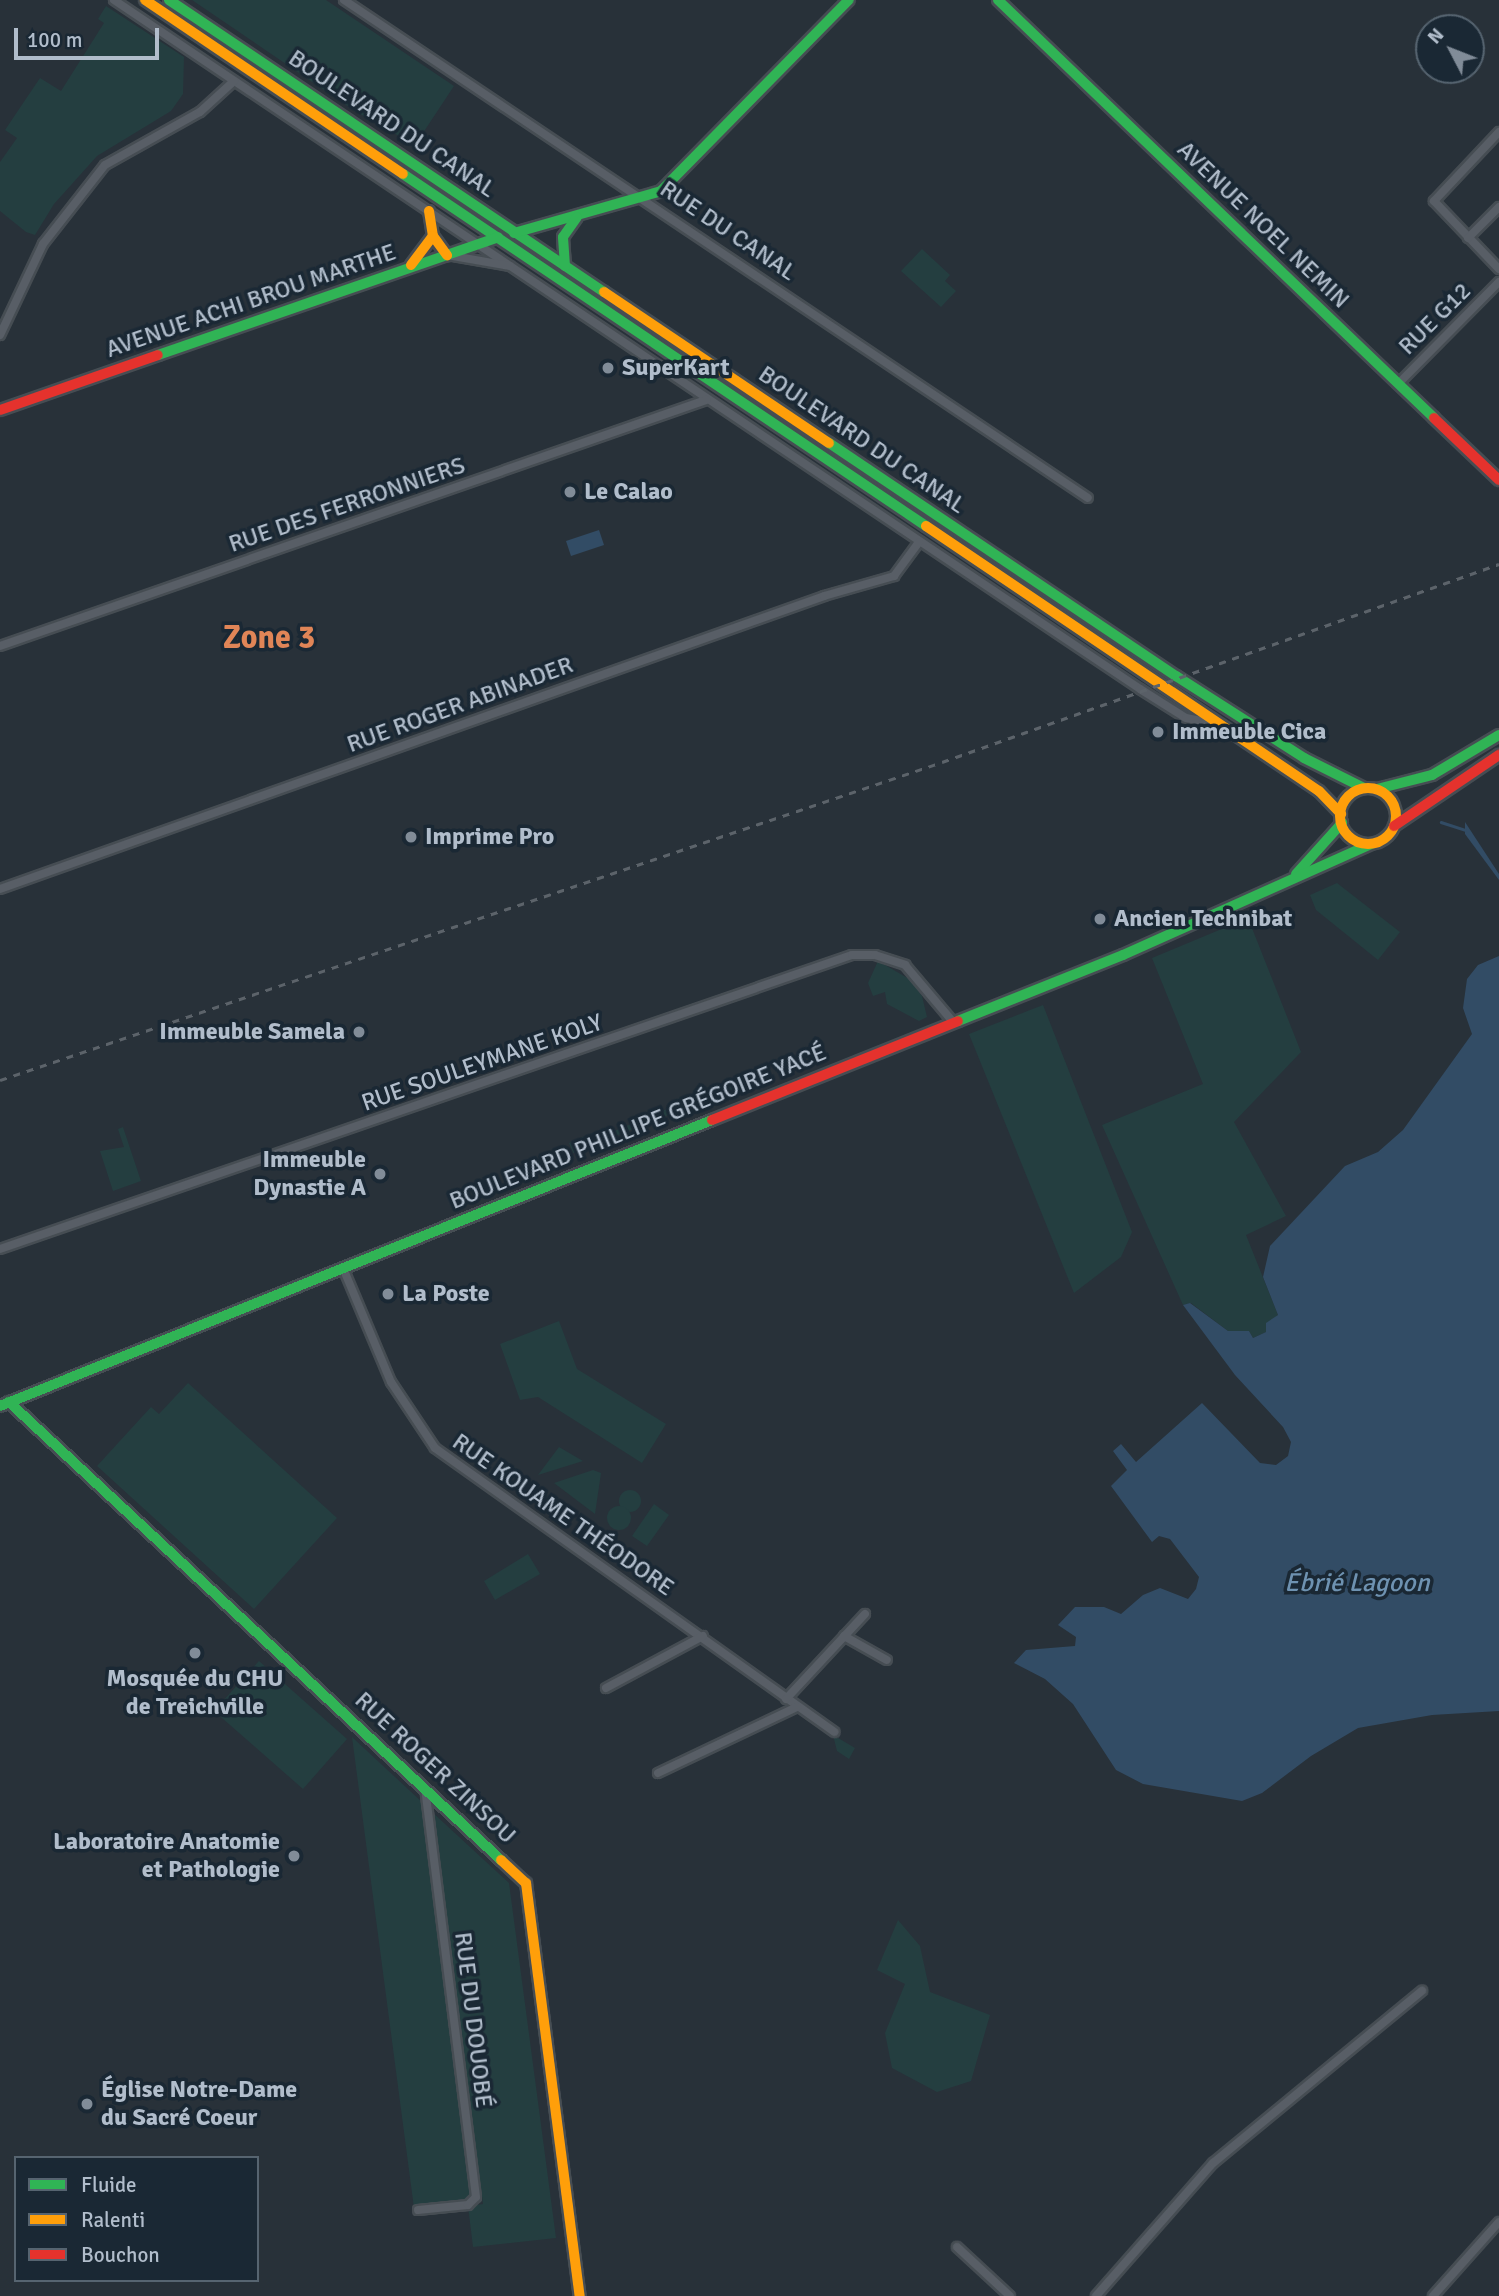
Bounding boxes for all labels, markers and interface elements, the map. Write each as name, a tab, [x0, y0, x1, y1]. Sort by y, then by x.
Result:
scale bar	[18, 14, 163, 58]
north arrow	[1415, 14, 1485, 84]
text: N	[1423, 23, 1449, 49]
text: 100 m	[27, 27, 82, 53]
street label: BOULEVARD DU CANAL	[283, 44, 501, 204]
street label: AVENUE NOEL NEMIN	[1171, 135, 1355, 315]
street label: RUE DU CANAL	[654, 175, 802, 287]
street label: AVENUE ACHI BROU MARTHE	[102, 238, 400, 364]
street label: RUE G12	[1393, 277, 1477, 361]
place label: SuperKart	[622, 354, 730, 382]
marker: SuperKart	[600, 360, 616, 376]
street label: BOULEVARD DU CANAL	[753, 360, 971, 520]
street label: RUE DES FERRONNIERS	[225, 451, 469, 559]
place label: Le Calao	[584, 478, 673, 506]
marker: Le Calao	[562, 484, 578, 500]
district label: Zone 3	[223, 619, 315, 657]
street label: RUE ROGER ABINADER	[343, 651, 577, 759]
place label: Immeuble Cica	[1172, 718, 1326, 746]
marker: Immeuble Cica	[1150, 724, 1166, 740]
place label: Imprime Pro	[425, 823, 554, 851]
marker: Imprime Pro	[403, 829, 419, 845]
place label: Ancien Technibat	[1114, 905, 1292, 933]
marker: Ancien Technibat	[1092, 911, 1108, 927]
street label: RUE SOULEYMANE KOLY	[358, 1008, 606, 1118]
place label: Immeuble Samela	[159, 1018, 345, 1046]
marker: Immeuble Samela	[351, 1024, 367, 1040]
street label: BOULEVARD PHILLIPE GRÉGOIRE YACÉ	[446, 1038, 830, 1216]
place label: Immeuble Dynastie A	[253, 1146, 366, 1202]
marker: Immeuble Dynastie A	[372, 1166, 388, 1182]
place label: La Poste	[402, 1280, 490, 1308]
marker: La Poste	[380, 1286, 396, 1302]
street label: RUE KOUAME THÉODORE	[447, 1428, 679, 1602]
water label: Ébrié Lagoon	[1284, 1568, 1430, 1600]
marker: Mosquée du CHU de Treichville	[187, 1645, 203, 1661]
place label: Mosquée du CHU de Treichville	[107, 1665, 283, 1721]
street label: RUE ROGER ZINSOU	[349, 1686, 521, 1850]
place label: Laboratoire Anatomie et Pathologie	[53, 1828, 280, 1884]
marker: Laboratoire Anatomie et Pathologie	[286, 1848, 302, 1864]
street label: RUE DU DOUOBÉ	[448, 1930, 498, 2110]
place label: Église Notre-Dame du Sacré Coeur	[101, 2076, 297, 2132]
marker: Église Notre-Dame du Sacré Coeur	[79, 2096, 95, 2112]
legend	[14, 2156, 259, 2282]
text: Fluide	[81, 2172, 137, 2198]
text: Ralenti	[81, 2207, 145, 2233]
text: Bouchon	[81, 2242, 160, 2268]

